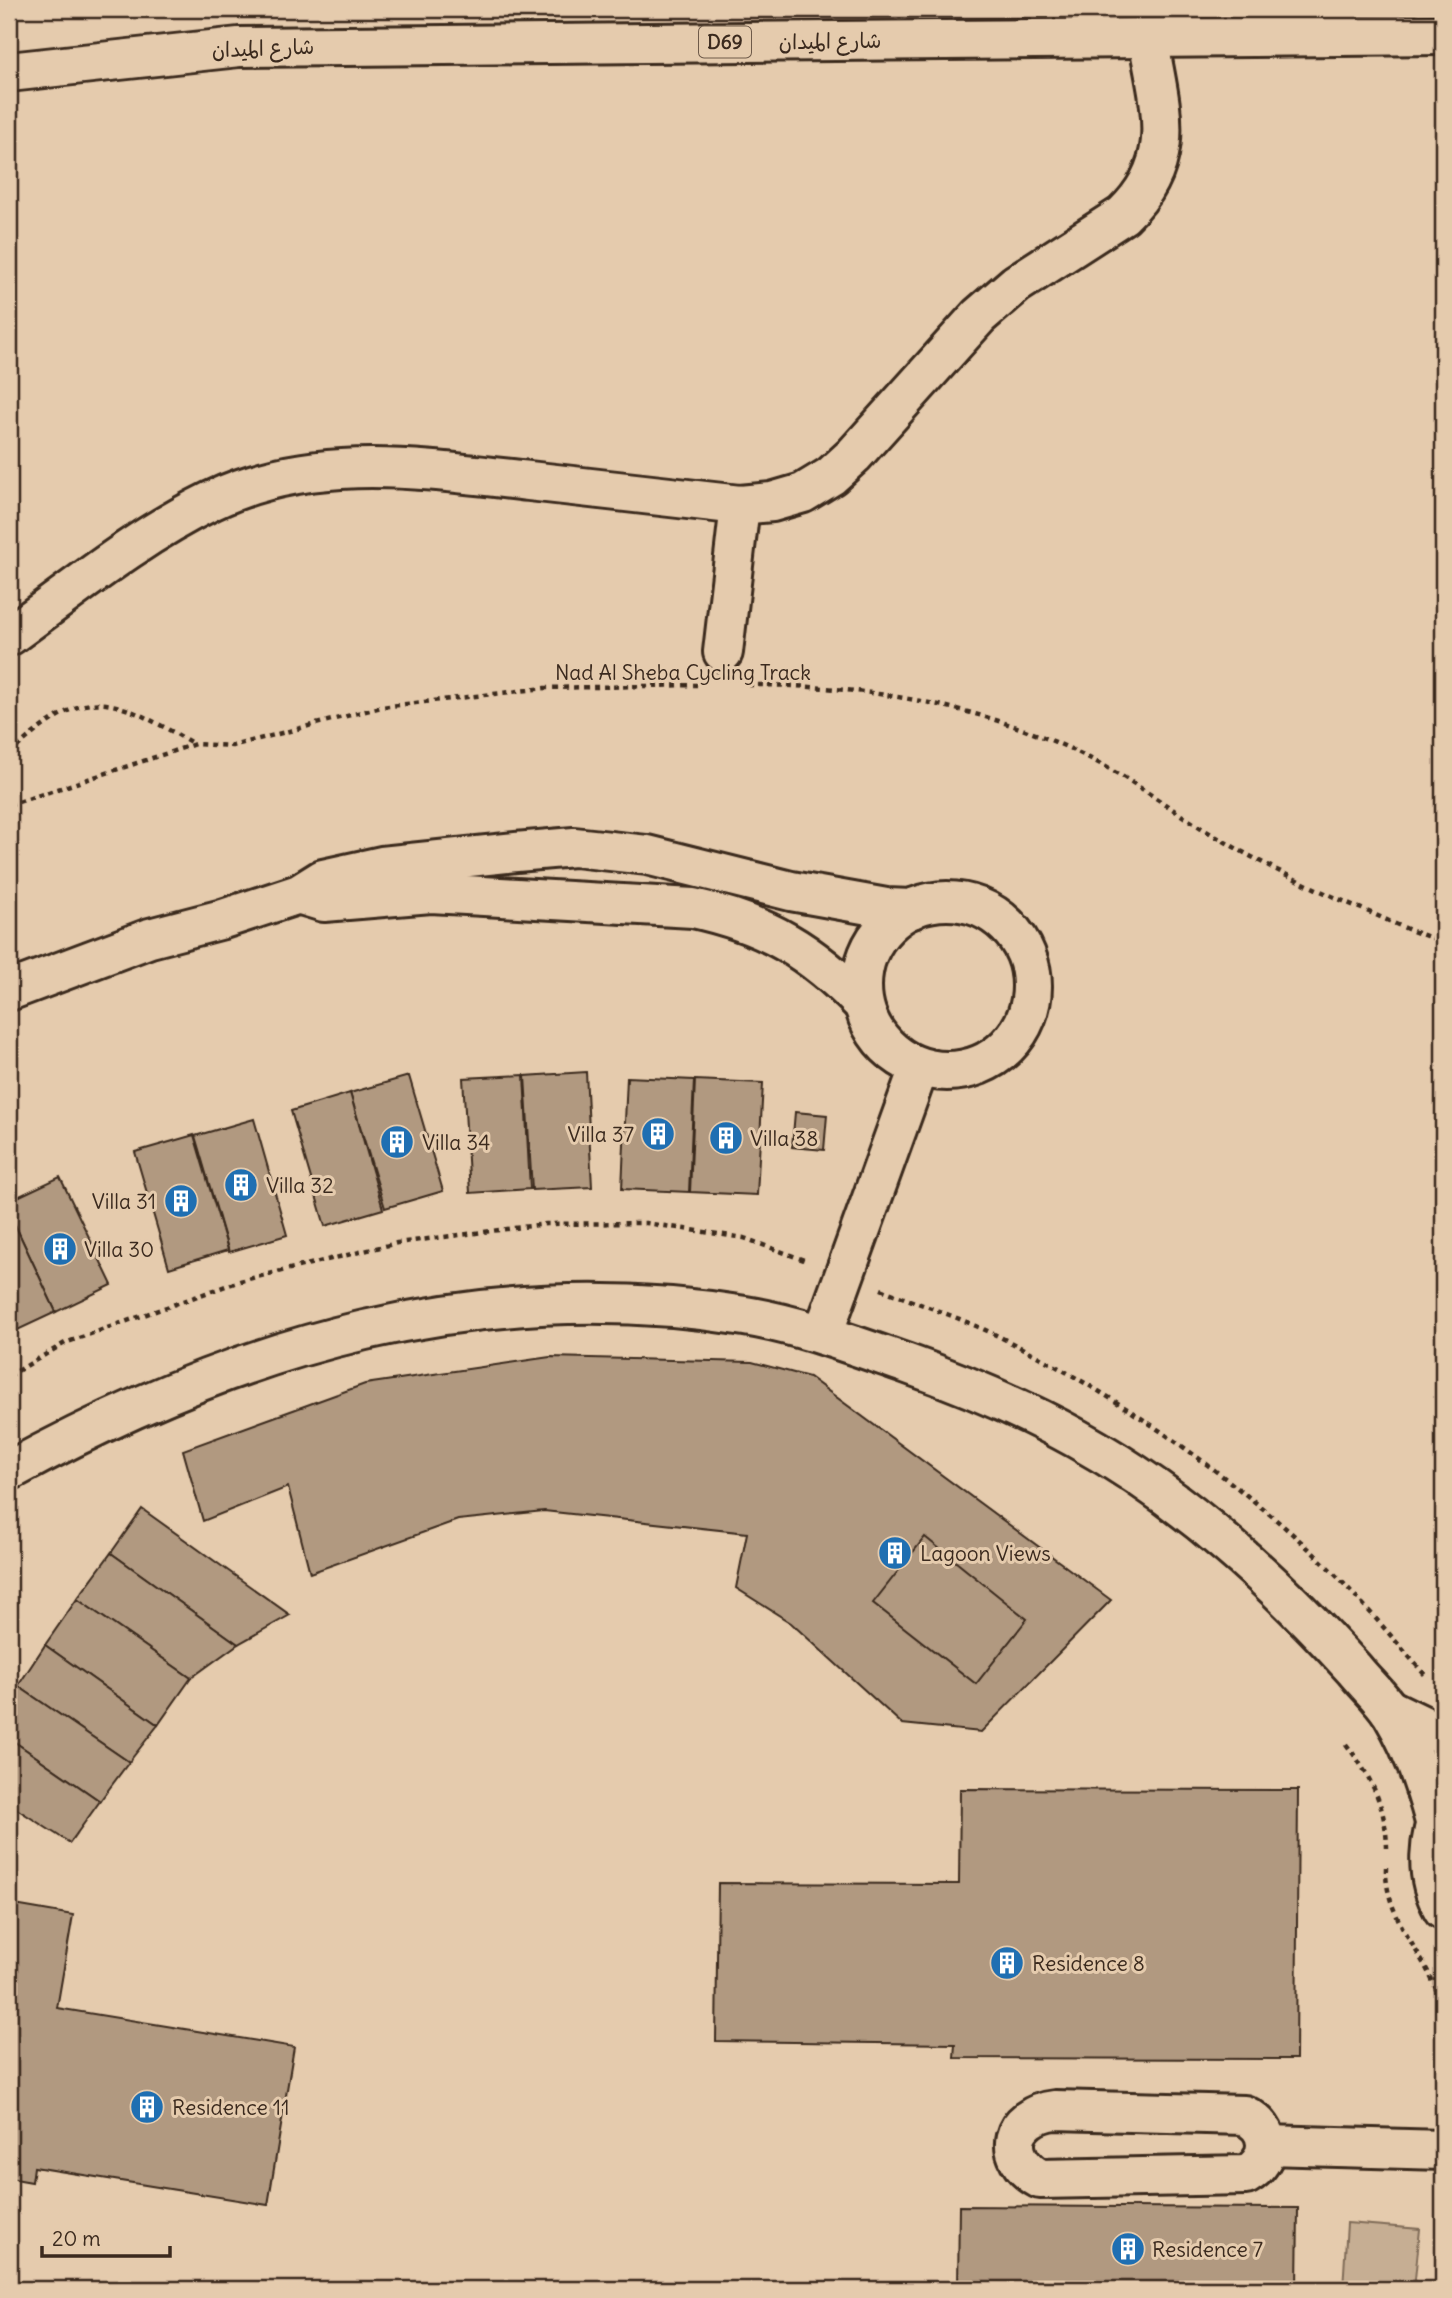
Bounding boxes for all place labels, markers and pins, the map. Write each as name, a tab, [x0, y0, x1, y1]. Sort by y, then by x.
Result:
building icon: Villa 37	[639, 1115, 677, 1153]
building icon: Villa 38	[707, 1119, 745, 1157]
place label: Villa 37	[568, 1121, 634, 1148]
building icon: Villa 34	[378, 1123, 416, 1161]
place label: Villa 38	[750, 1125, 818, 1152]
place label: Villa 34	[422, 1129, 490, 1156]
building icon: Villa 32	[222, 1166, 260, 1204]
place label: Villa 32	[266, 1172, 334, 1199]
building icon: Villa 31	[162, 1182, 200, 1220]
place label: Villa 31	[92, 1188, 156, 1215]
building icon: Villa 30	[41, 1230, 79, 1268]
place label: Villa 30	[84, 1236, 154, 1263]
building icon: Lagoon Views	[876, 1534, 914, 1572]
place label: Lagoon Views	[920, 1540, 1051, 1567]
building icon: Residence 8	[988, 1944, 1026, 1982]
place label: Residence 8	[1032, 1950, 1145, 1977]
building icon: Residence 11	[128, 2088, 166, 2126]
place label: Residence 11	[172, 2094, 290, 2121]
building icon: Residence 7	[1109, 2230, 1147, 2268]
place label: Residence 7	[1152, 2236, 1263, 2263]

